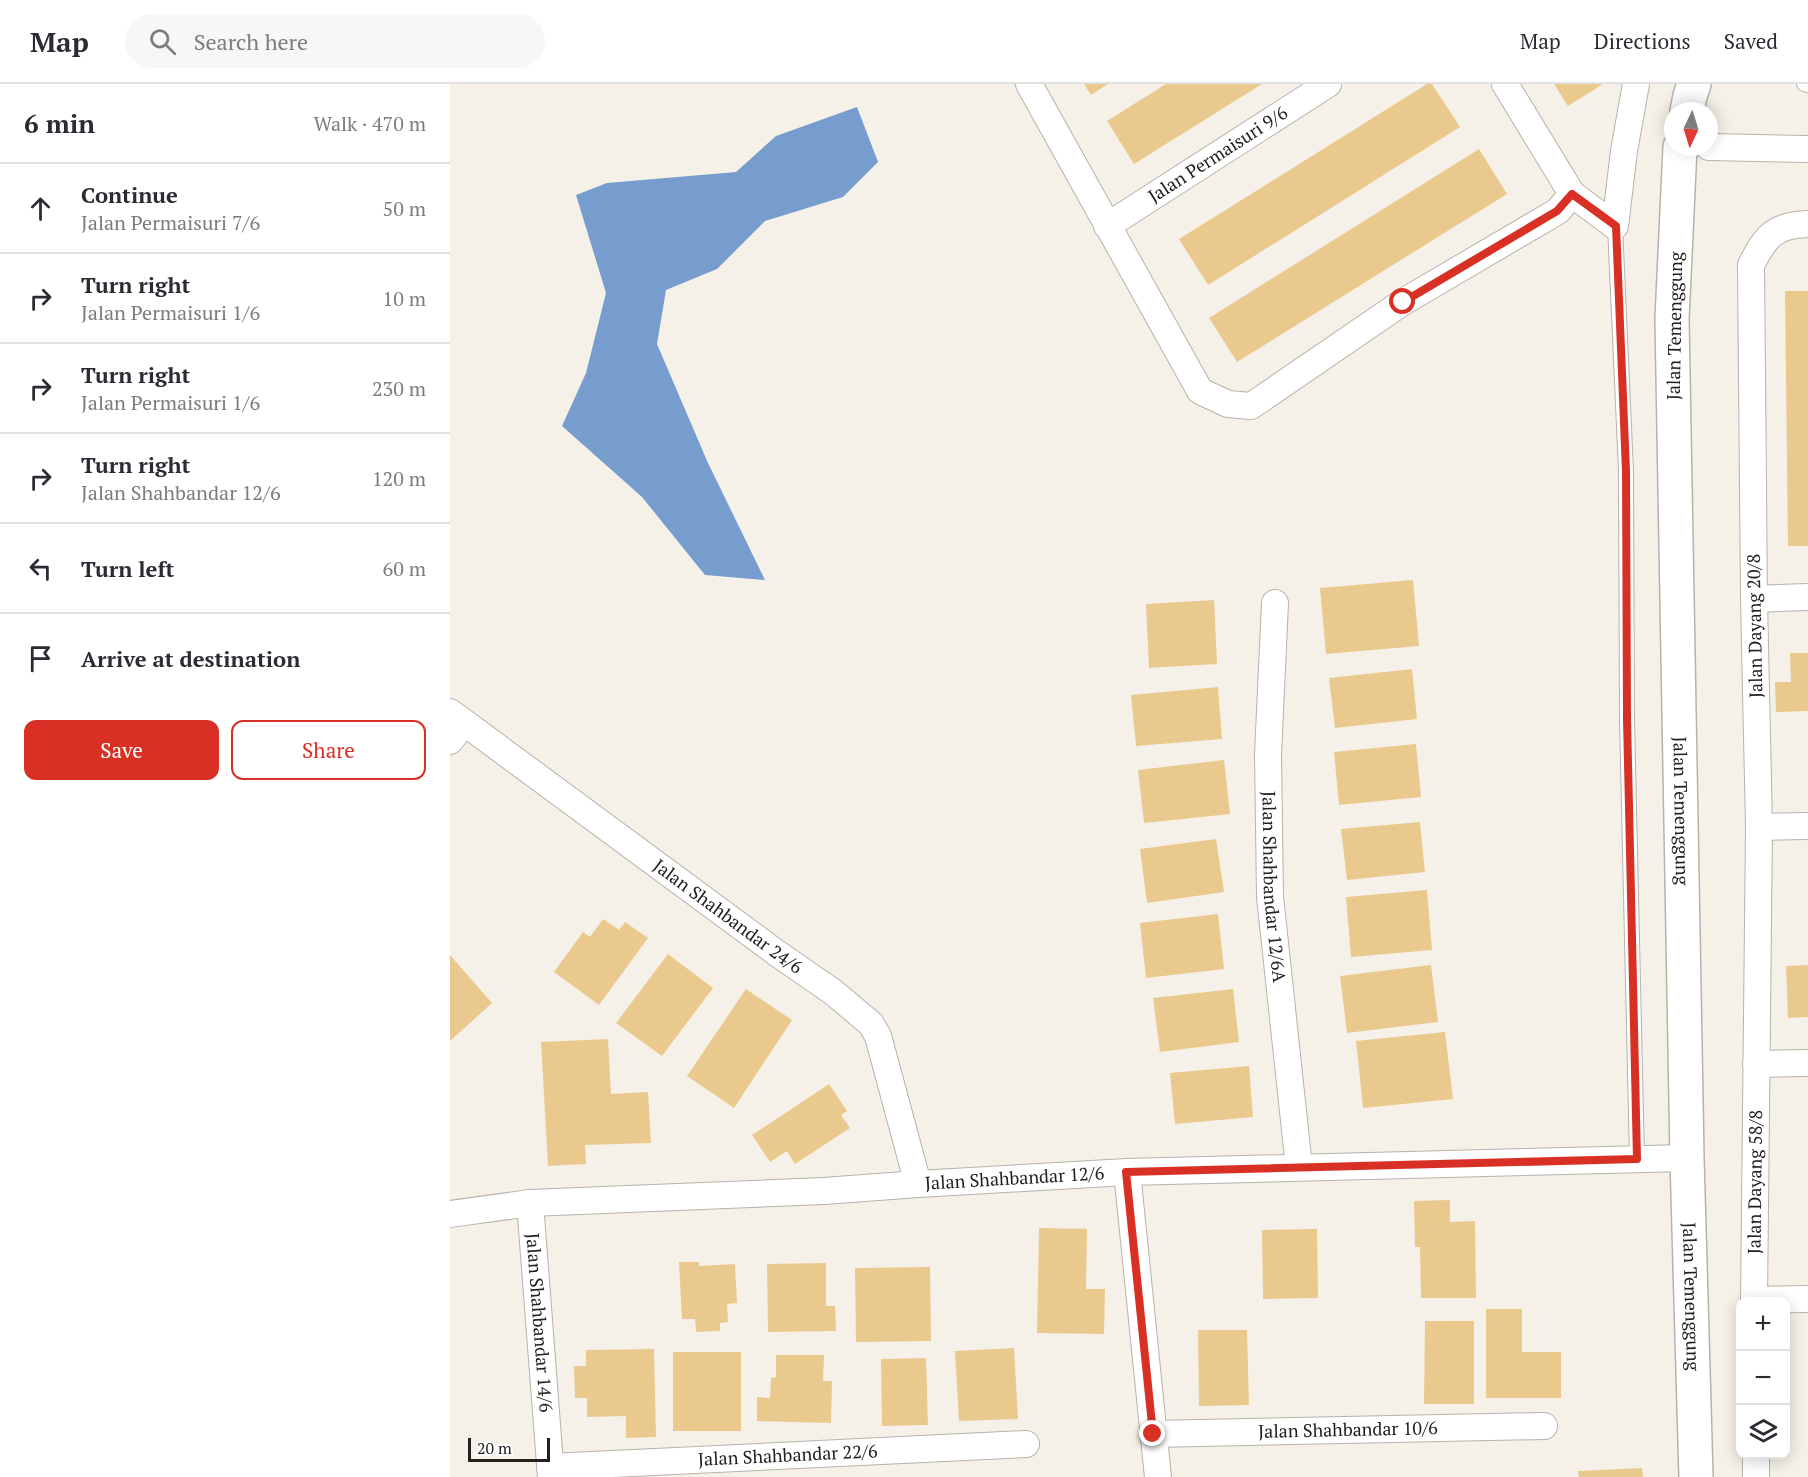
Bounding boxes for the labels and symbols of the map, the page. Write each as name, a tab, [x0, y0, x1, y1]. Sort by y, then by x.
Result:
street label: Jalan Permaisuri 9/6	[1143, 100, 1292, 208]
north arrow	[1664, 102, 1718, 156]
street label: Jalan Temenggung	[1661, 251, 1687, 400]
route start	[1389, 288, 1415, 314]
street label: Jalan Dayang 20/8	[1741, 554, 1767, 698]
street label: Jalan Temenggung	[1668, 736, 1695, 886]
street label: Jalan Shahbandar 12/6A	[1258, 791, 1292, 984]
street label: Jalan Shahbandar 24/6	[649, 853, 808, 979]
street label: Jalan Dayang 58/8	[1742, 1110, 1767, 1254]
street label: Jalan Shahbandar 12/6	[924, 1160, 1105, 1195]
street label: Jalan Temenggung	[1678, 1222, 1706, 1372]
street label: Jalan Shahbandar 14/6	[521, 1232, 559, 1413]
street label: Jalan Shahbandar 10/6	[1258, 1415, 1438, 1443]
route end	[1139, 1420, 1165, 1446]
scale bar	[468, 1435, 550, 1462]
street label: Jalan Shahbandar 22/6	[697, 1438, 878, 1471]

